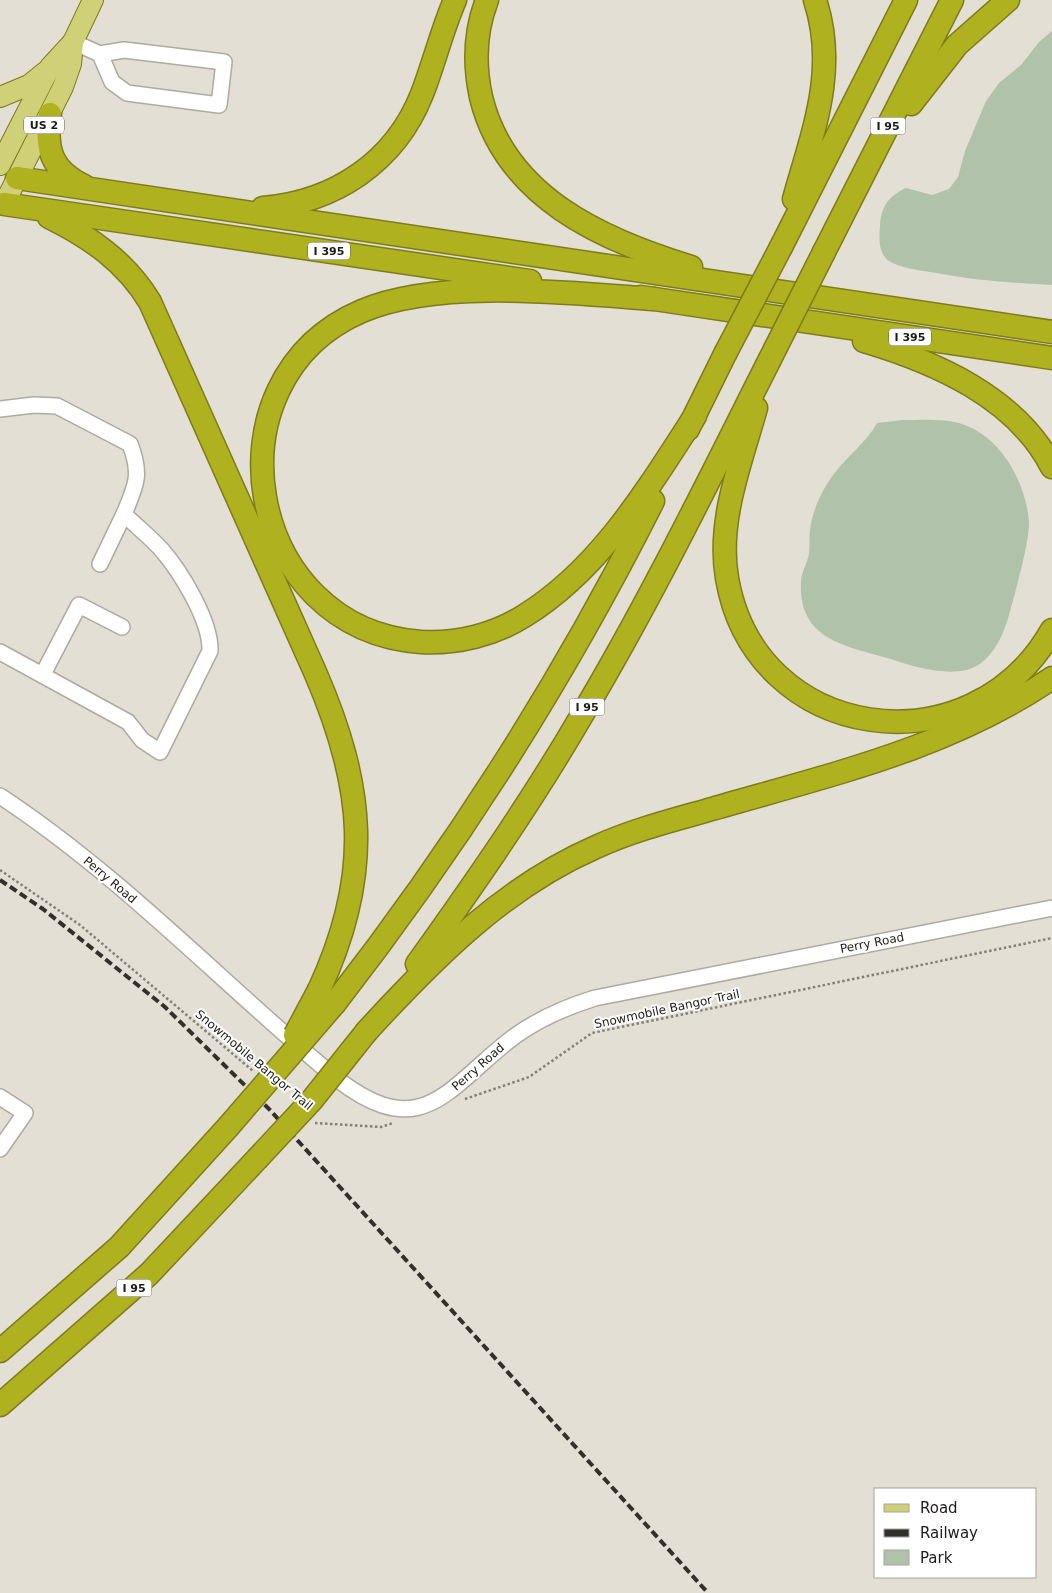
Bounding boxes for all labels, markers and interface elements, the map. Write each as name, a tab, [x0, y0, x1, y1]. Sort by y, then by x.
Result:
road number: US 2	[24, 116, 64, 134]
road number: I 95	[870, 118, 906, 134]
road number: I 395	[308, 242, 350, 260]
road number: I 395	[889, 328, 931, 346]
road number: I 95	[570, 699, 604, 716]
street label: Perry Road	[81, 854, 139, 906]
street label: Perry Road	[839, 930, 905, 956]
street label: Snowmobile Bangor Trail	[593, 987, 741, 1031]
street label: Snowmobile Bangor Trail	[193, 1007, 315, 1113]
street label: Perry Road	[449, 1040, 507, 1094]
road number: I 95	[116, 1280, 152, 1296]
legend	[874, 1488, 1037, 1578]
text: Road	[920, 1499, 958, 1517]
text: Railway	[920, 1524, 978, 1542]
text: Park	[920, 1549, 953, 1567]

